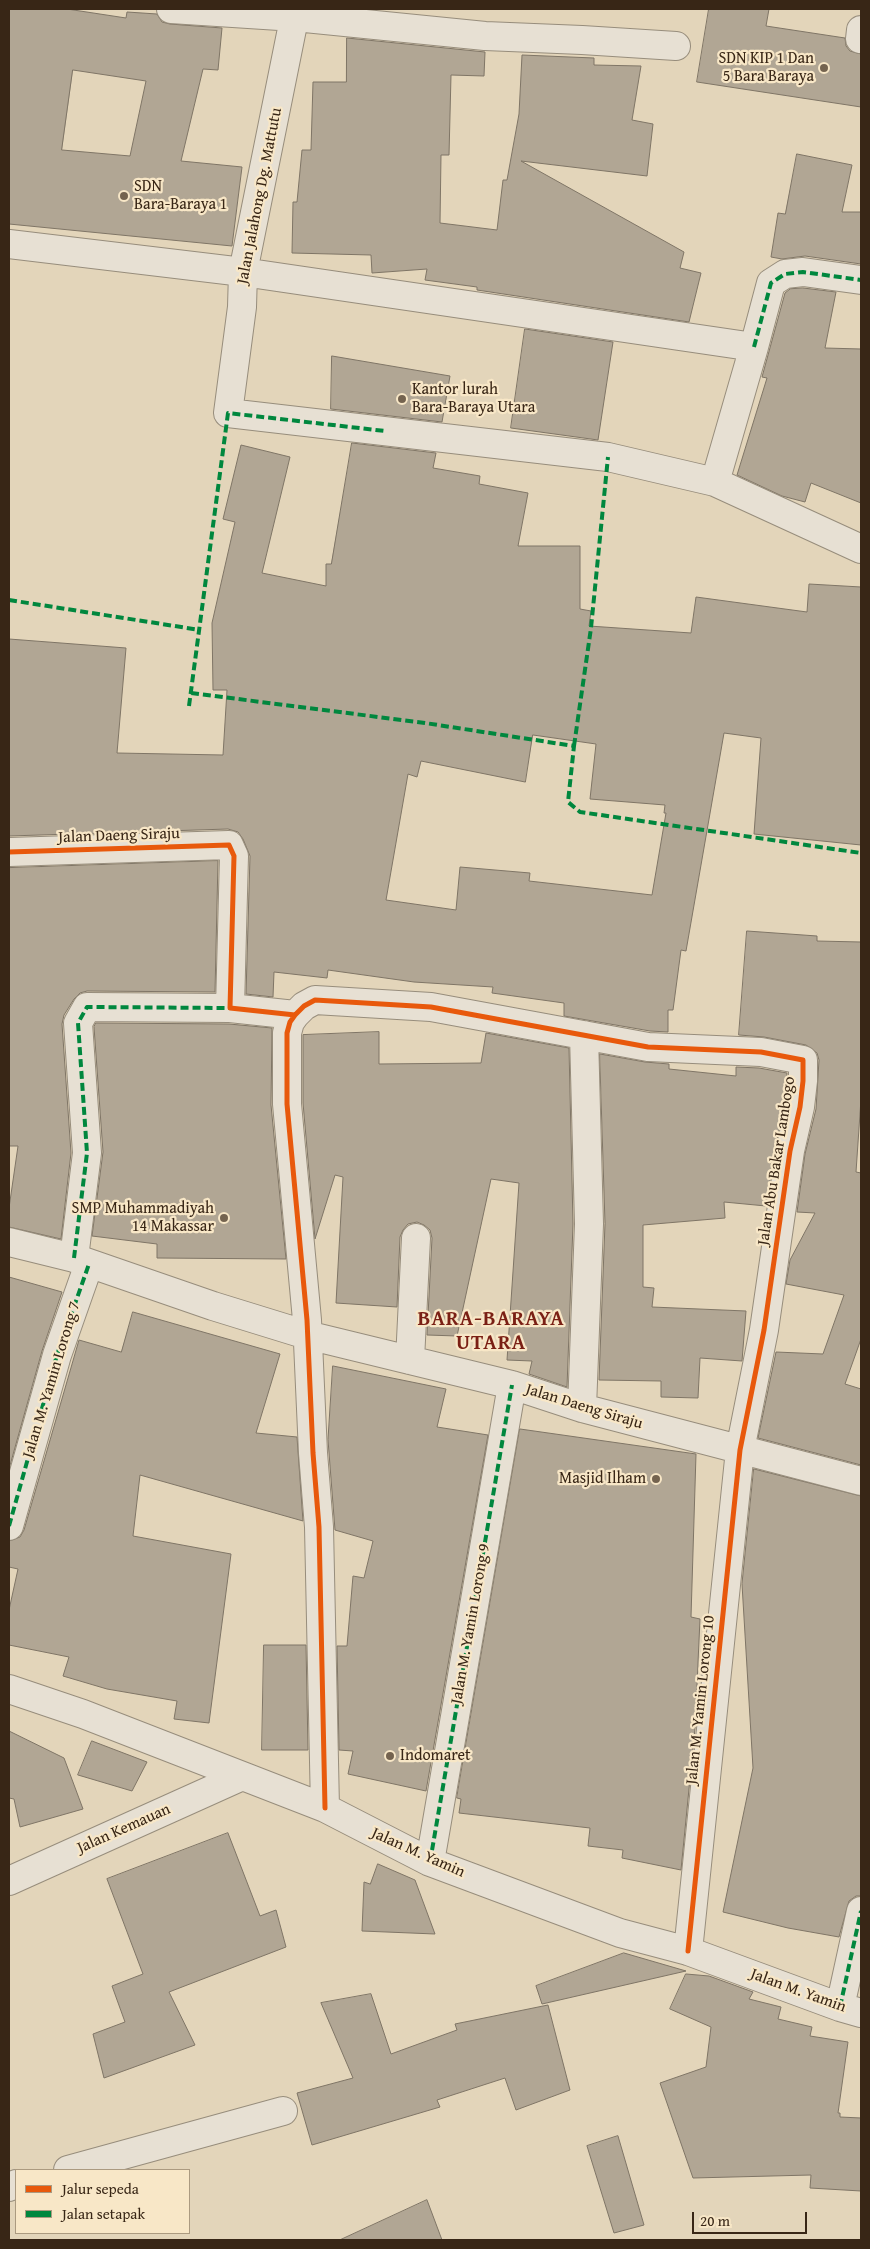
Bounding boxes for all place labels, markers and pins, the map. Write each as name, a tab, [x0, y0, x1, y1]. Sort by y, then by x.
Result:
place label: SDN KIP 1 Dan 5 Bara Baraya	[718, 49, 814, 87]
marker: SDN KIP 1 Dan 5 Bara Baraya	[818, 62, 830, 74]
place label: SDN Bara-Baraya 1	[134, 177, 227, 215]
marker: SDN Bara-Baraya 1	[118, 190, 130, 202]
place label: Kantor lurah Bara-Baraya Utara	[412, 380, 535, 418]
marker: Kantor lurah Bara-Baraya Utara	[396, 393, 408, 405]
place label: SMP Muhammadiyah 14 Makassar	[72, 1199, 214, 1237]
marker: SMP Muhammadiyah 14 Makassar	[218, 1212, 230, 1224]
place label: Masjid Ilham	[559, 1469, 646, 1489]
marker: Masjid Ilham	[650, 1473, 662, 1485]
place label: Indomaret	[400, 1746, 471, 1766]
marker: Indomaret	[384, 1750, 396, 1762]

